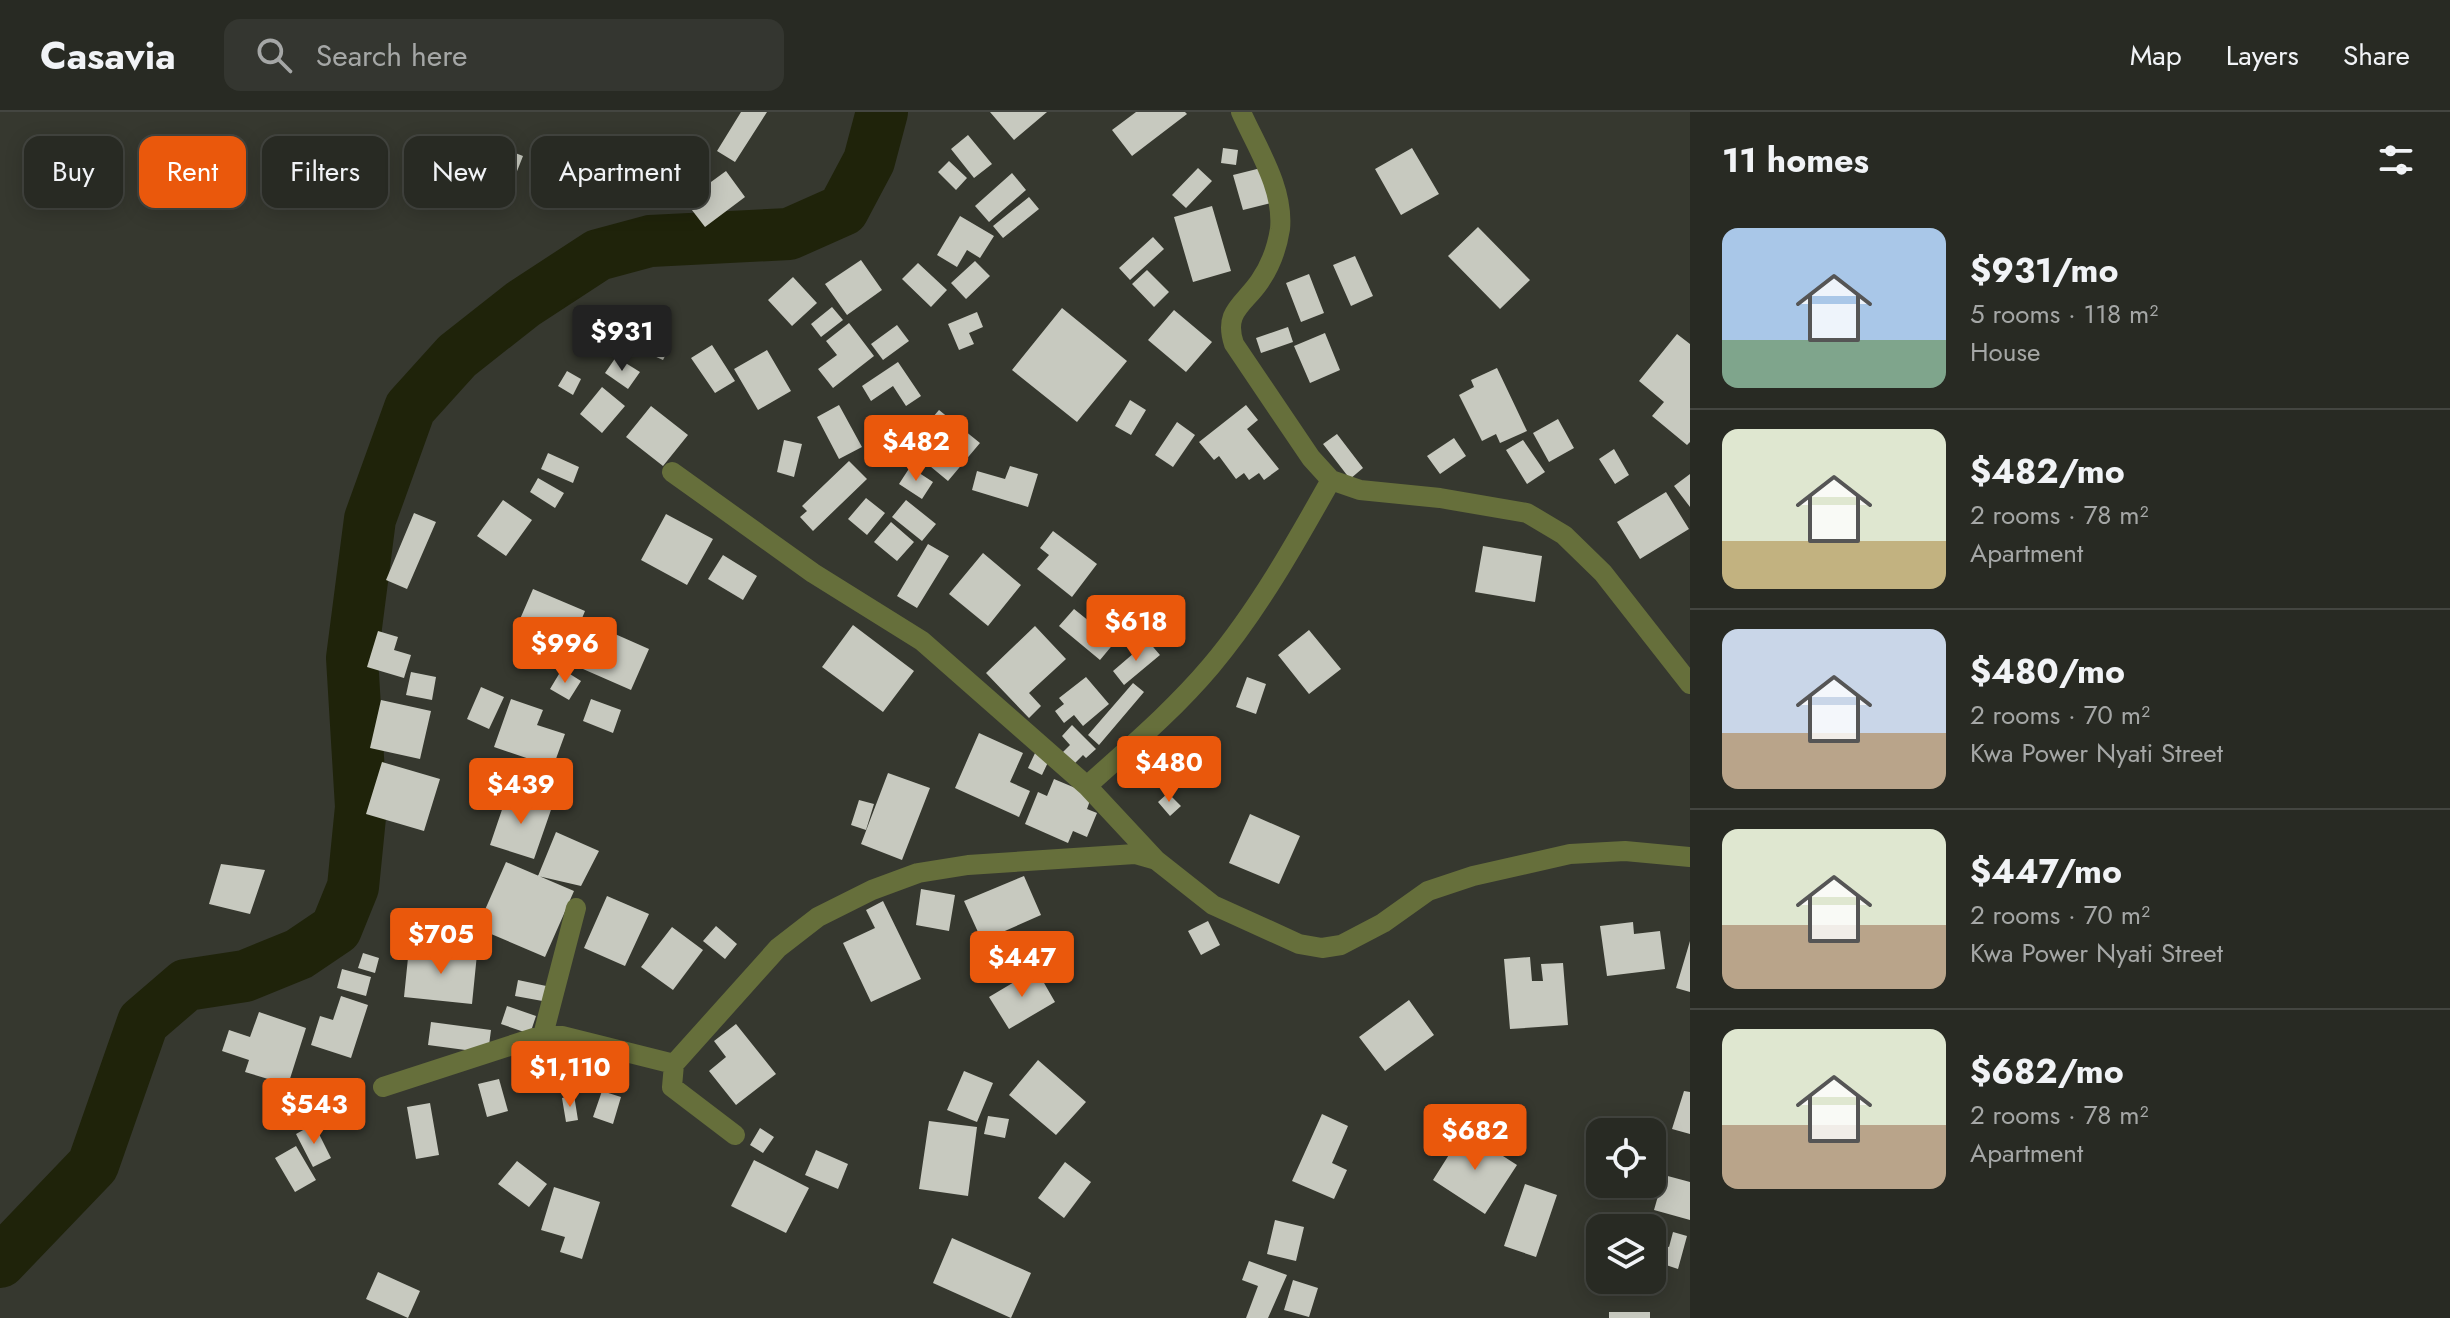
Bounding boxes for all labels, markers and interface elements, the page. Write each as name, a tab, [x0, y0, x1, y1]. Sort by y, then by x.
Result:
search box	[224, 19, 784, 91]
text: Casavia	[40, 28, 176, 83]
icon: search	[252, 33, 296, 77]
text: Search here	[316, 34, 468, 77]
text: Map	[2130, 35, 2182, 76]
text: Layers	[2226, 35, 2299, 76]
text: Share	[2343, 35, 2410, 76]
chip: Buy	[24, 136, 123, 208]
chip: Rent	[139, 136, 246, 208]
chip: Filters	[262, 136, 388, 208]
chip: New	[404, 136, 515, 208]
chip: Apartment	[531, 136, 709, 208]
text: 11 homes	[1722, 136, 1869, 185]
icon: filters	[2374, 138, 2418, 182]
text: $931/mo	[1970, 246, 2119, 295]
icon: home	[1786, 260, 1882, 356]
text: 5 rooms · 118 m²	[1970, 295, 2158, 333]
pin: $931	[575, 305, 669, 373]
text: $931	[591, 312, 653, 350]
text: House	[1970, 333, 2040, 371]
pin: $482	[869, 415, 963, 483]
text: $482	[882, 422, 950, 460]
text: $482/mo	[1970, 447, 2125, 496]
icon: home	[1786, 461, 1882, 557]
text: 2 rooms · 78 m²	[1970, 496, 2149, 534]
text: Apartment	[1970, 534, 2083, 572]
pin: $618	[1089, 595, 1183, 663]
text: $618	[1104, 602, 1168, 640]
pin: $996	[518, 617, 612, 685]
text: $996	[531, 624, 599, 662]
text: $480/mo	[1970, 647, 2125, 696]
icon: home	[1786, 661, 1882, 757]
text: 2 rooms · 70 m²	[1970, 696, 2150, 734]
text: Kwa Power Nyati Street	[1970, 734, 2223, 772]
pin: $480	[1122, 736, 1216, 804]
text: $480	[1135, 743, 1203, 781]
pin: $439	[474, 758, 568, 826]
text: $439	[487, 765, 555, 803]
text: $447/mo	[1970, 847, 2122, 896]
icon: home	[1786, 861, 1882, 957]
text: 2 rooms · 70 m²	[1970, 896, 2150, 934]
pin: $705	[394, 908, 488, 976]
text: $705	[408, 915, 474, 953]
pin: $447	[975, 931, 1069, 999]
text: Kwa Power Nyati Street	[1970, 934, 2223, 972]
text: $447	[988, 938, 1056, 976]
pin: $1,110	[505, 1041, 635, 1109]
text: $682/mo	[1970, 1047, 2124, 1096]
text: $1,110	[529, 1048, 611, 1086]
icon: home	[1786, 1061, 1882, 1157]
pin: $543	[267, 1078, 361, 1146]
text: $543	[280, 1085, 348, 1123]
text: 2 rooms · 78 m²	[1970, 1096, 2149, 1134]
pin: $682	[1428, 1104, 1522, 1172]
text: $682	[1442, 1111, 1508, 1149]
map controls	[1586, 1118, 1666, 1294]
button: locate	[1586, 1118, 1666, 1198]
text: Apartment	[1970, 1134, 2083, 1172]
button: layers	[1586, 1214, 1666, 1294]

